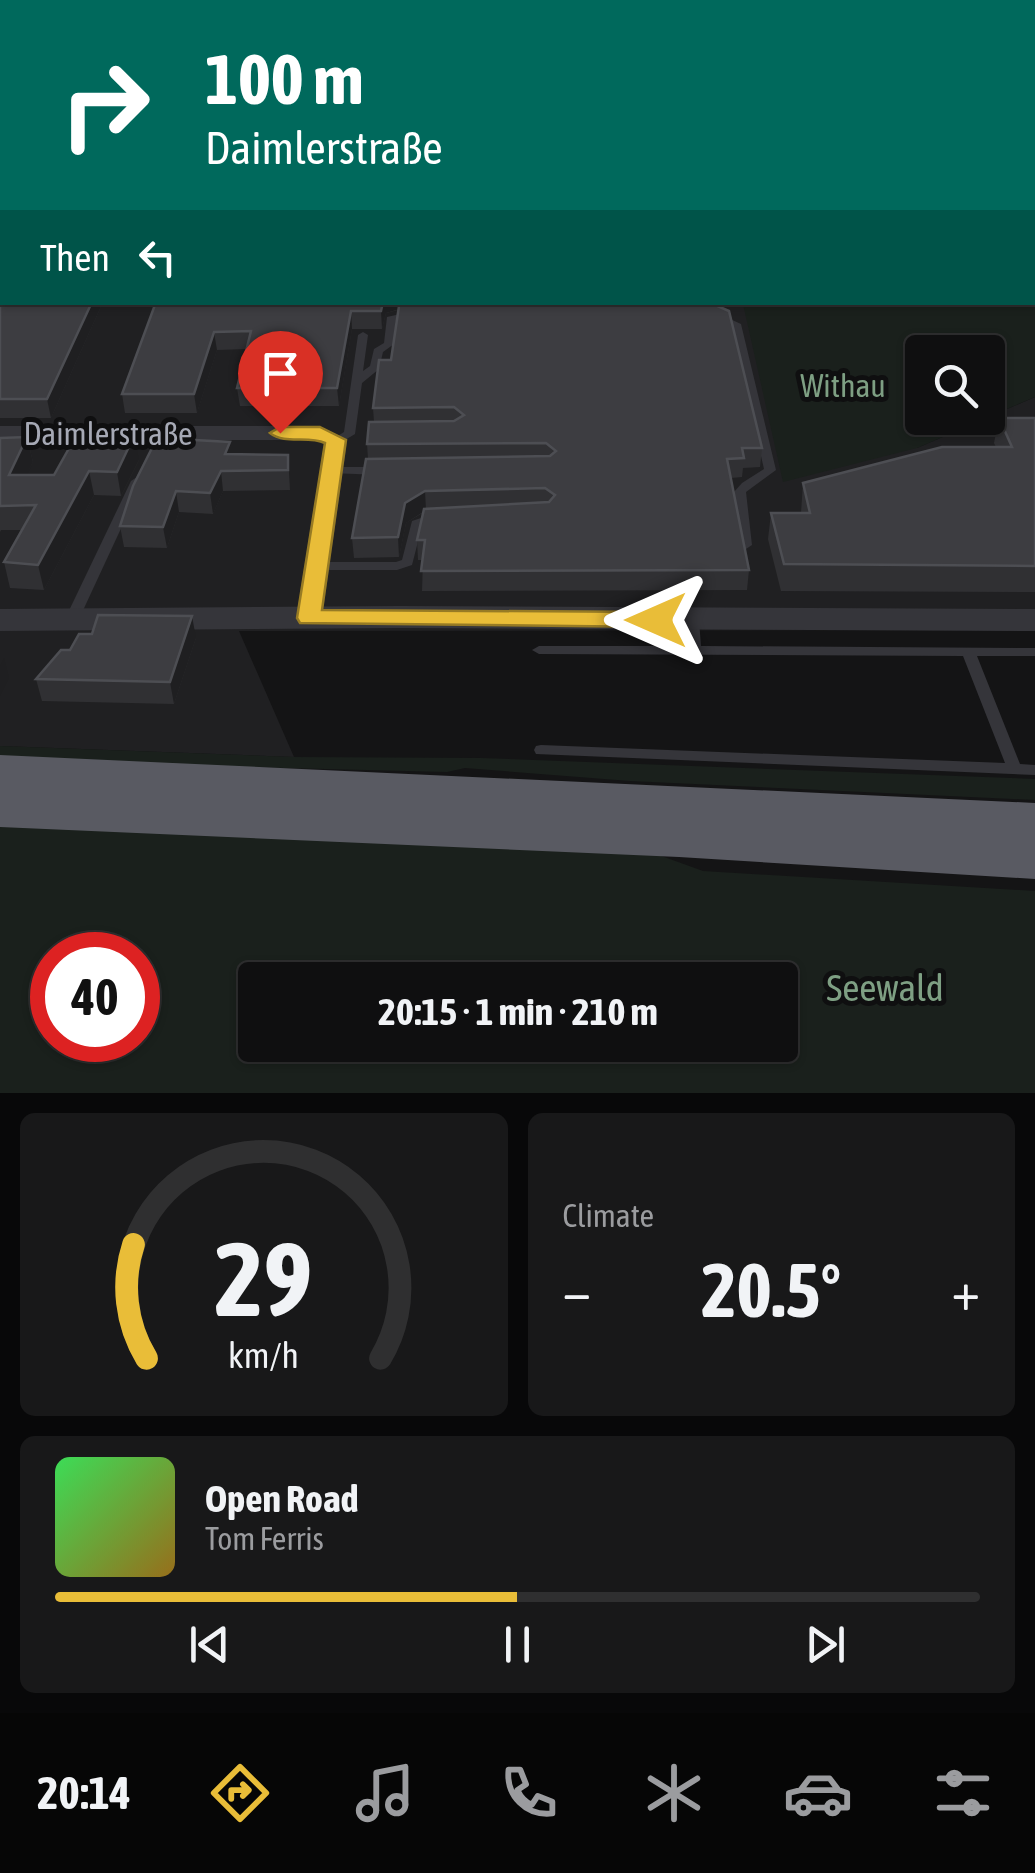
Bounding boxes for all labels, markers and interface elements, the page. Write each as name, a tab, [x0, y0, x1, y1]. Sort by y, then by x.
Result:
text: 100 m	[205, 39, 364, 119]
icon: right	[40, 40, 170, 170]
text: Daimlerstraße	[205, 122, 443, 174]
icon: left	[130, 230, 185, 285]
text: Then	[40, 236, 110, 279]
pin	[238, 331, 323, 434]
map controls	[905, 335, 1005, 435]
button: search	[905, 335, 1005, 435]
icon: arrive	[253, 346, 308, 401]
park label: Withau	[800, 367, 886, 404]
street label: Daimlerstraße	[23, 415, 193, 452]
position arrow	[604, 568, 708, 672]
speed limit sign: 40	[30, 932, 160, 1062]
park label: Seewald	[826, 966, 944, 1009]
text: 20:15 · 1 min · 210 m	[378, 990, 658, 1033]
text: Climate	[563, 1197, 654, 1234]
text: 29	[215, 1219, 313, 1338]
text: 20.5°	[701, 1247, 841, 1333]
text: −	[563, 1259, 591, 1322]
text: +	[951, 1259, 980, 1322]
text: km/h	[228, 1335, 299, 1376]
text: Open Road	[205, 1477, 359, 1520]
text: Tom Ferris	[205, 1520, 324, 1557]
icon: previous	[182, 1617, 237, 1672]
icon: pause	[490, 1617, 545, 1672]
icon: next	[798, 1617, 853, 1672]
icon: directions	[205, 1758, 275, 1828]
icon: music	[350, 1758, 420, 1828]
icon: phone	[494, 1758, 564, 1828]
icon: climate	[639, 1758, 709, 1828]
icon: car	[783, 1758, 853, 1828]
icon: filters	[928, 1758, 998, 1828]
text: 20:14	[37, 1767, 131, 1819]

